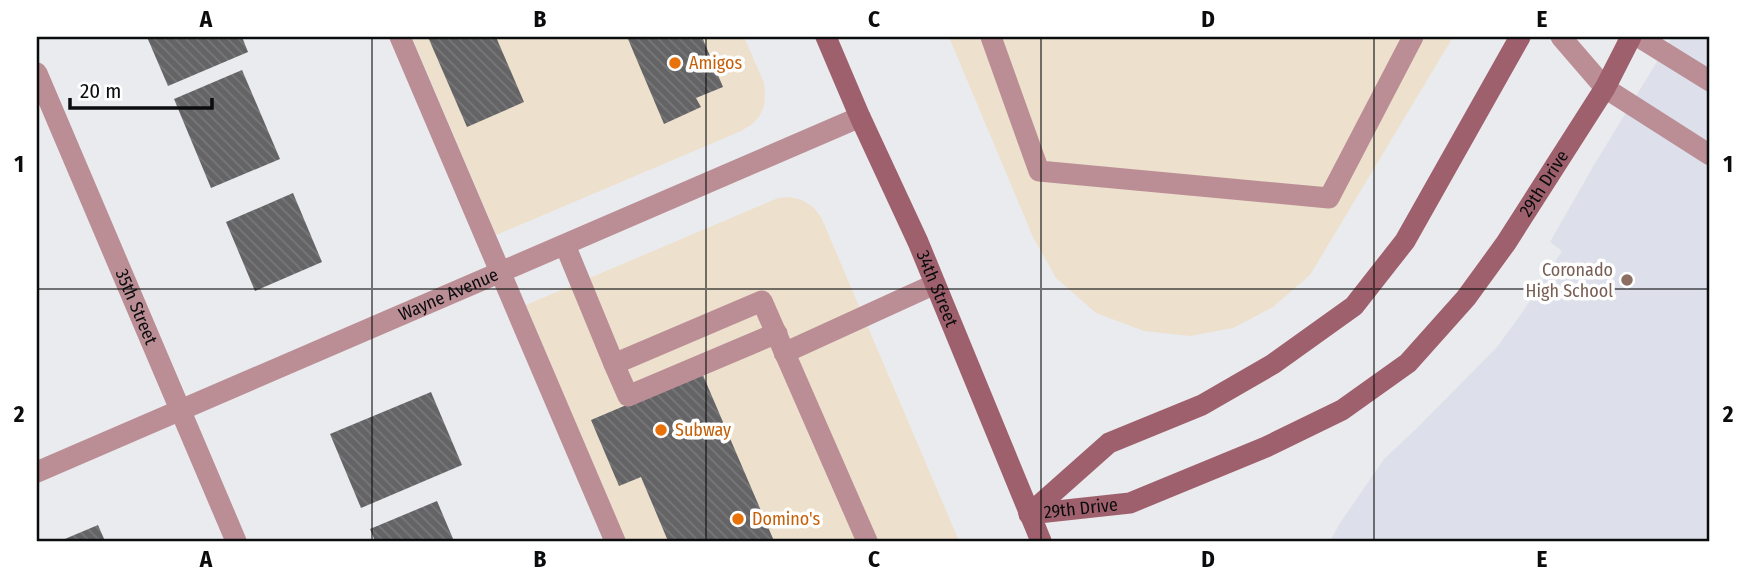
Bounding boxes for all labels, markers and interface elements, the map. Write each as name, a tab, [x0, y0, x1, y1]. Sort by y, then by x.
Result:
text: A	[199, 5, 213, 33]
text: B	[534, 5, 547, 33]
text: C	[868, 5, 880, 33]
text: D	[1201, 5, 1215, 33]
text: E	[1537, 5, 1548, 33]
place label: Amigos	[689, 52, 742, 74]
marker: Amigos	[667, 55, 683, 71]
scale bar	[70, 66, 212, 110]
text: 20 m	[80, 78, 121, 104]
street label: 29th Drive	[1515, 146, 1573, 221]
text: 1	[14, 150, 24, 178]
text: 1	[1723, 150, 1733, 178]
street label: 34th Street	[912, 247, 963, 330]
place label: Coronado High School	[1526, 259, 1613, 302]
street label: Wayne Avenue	[395, 263, 502, 326]
street label: 35th Street	[111, 266, 162, 348]
marker: Coronado High School	[1619, 272, 1635, 288]
text: 2	[13, 400, 25, 428]
text: 2	[1722, 400, 1734, 428]
place label: Subway	[675, 419, 731, 441]
marker: Subway	[653, 422, 669, 438]
street label: 29th Drive	[1043, 493, 1119, 523]
place label: Domino's	[752, 508, 821, 530]
marker: Domino's	[730, 511, 746, 527]
text: A	[199, 545, 213, 573]
text: B	[534, 545, 547, 573]
text: C	[868, 545, 880, 573]
text: D	[1201, 545, 1215, 573]
text: E	[1537, 545, 1548, 573]

